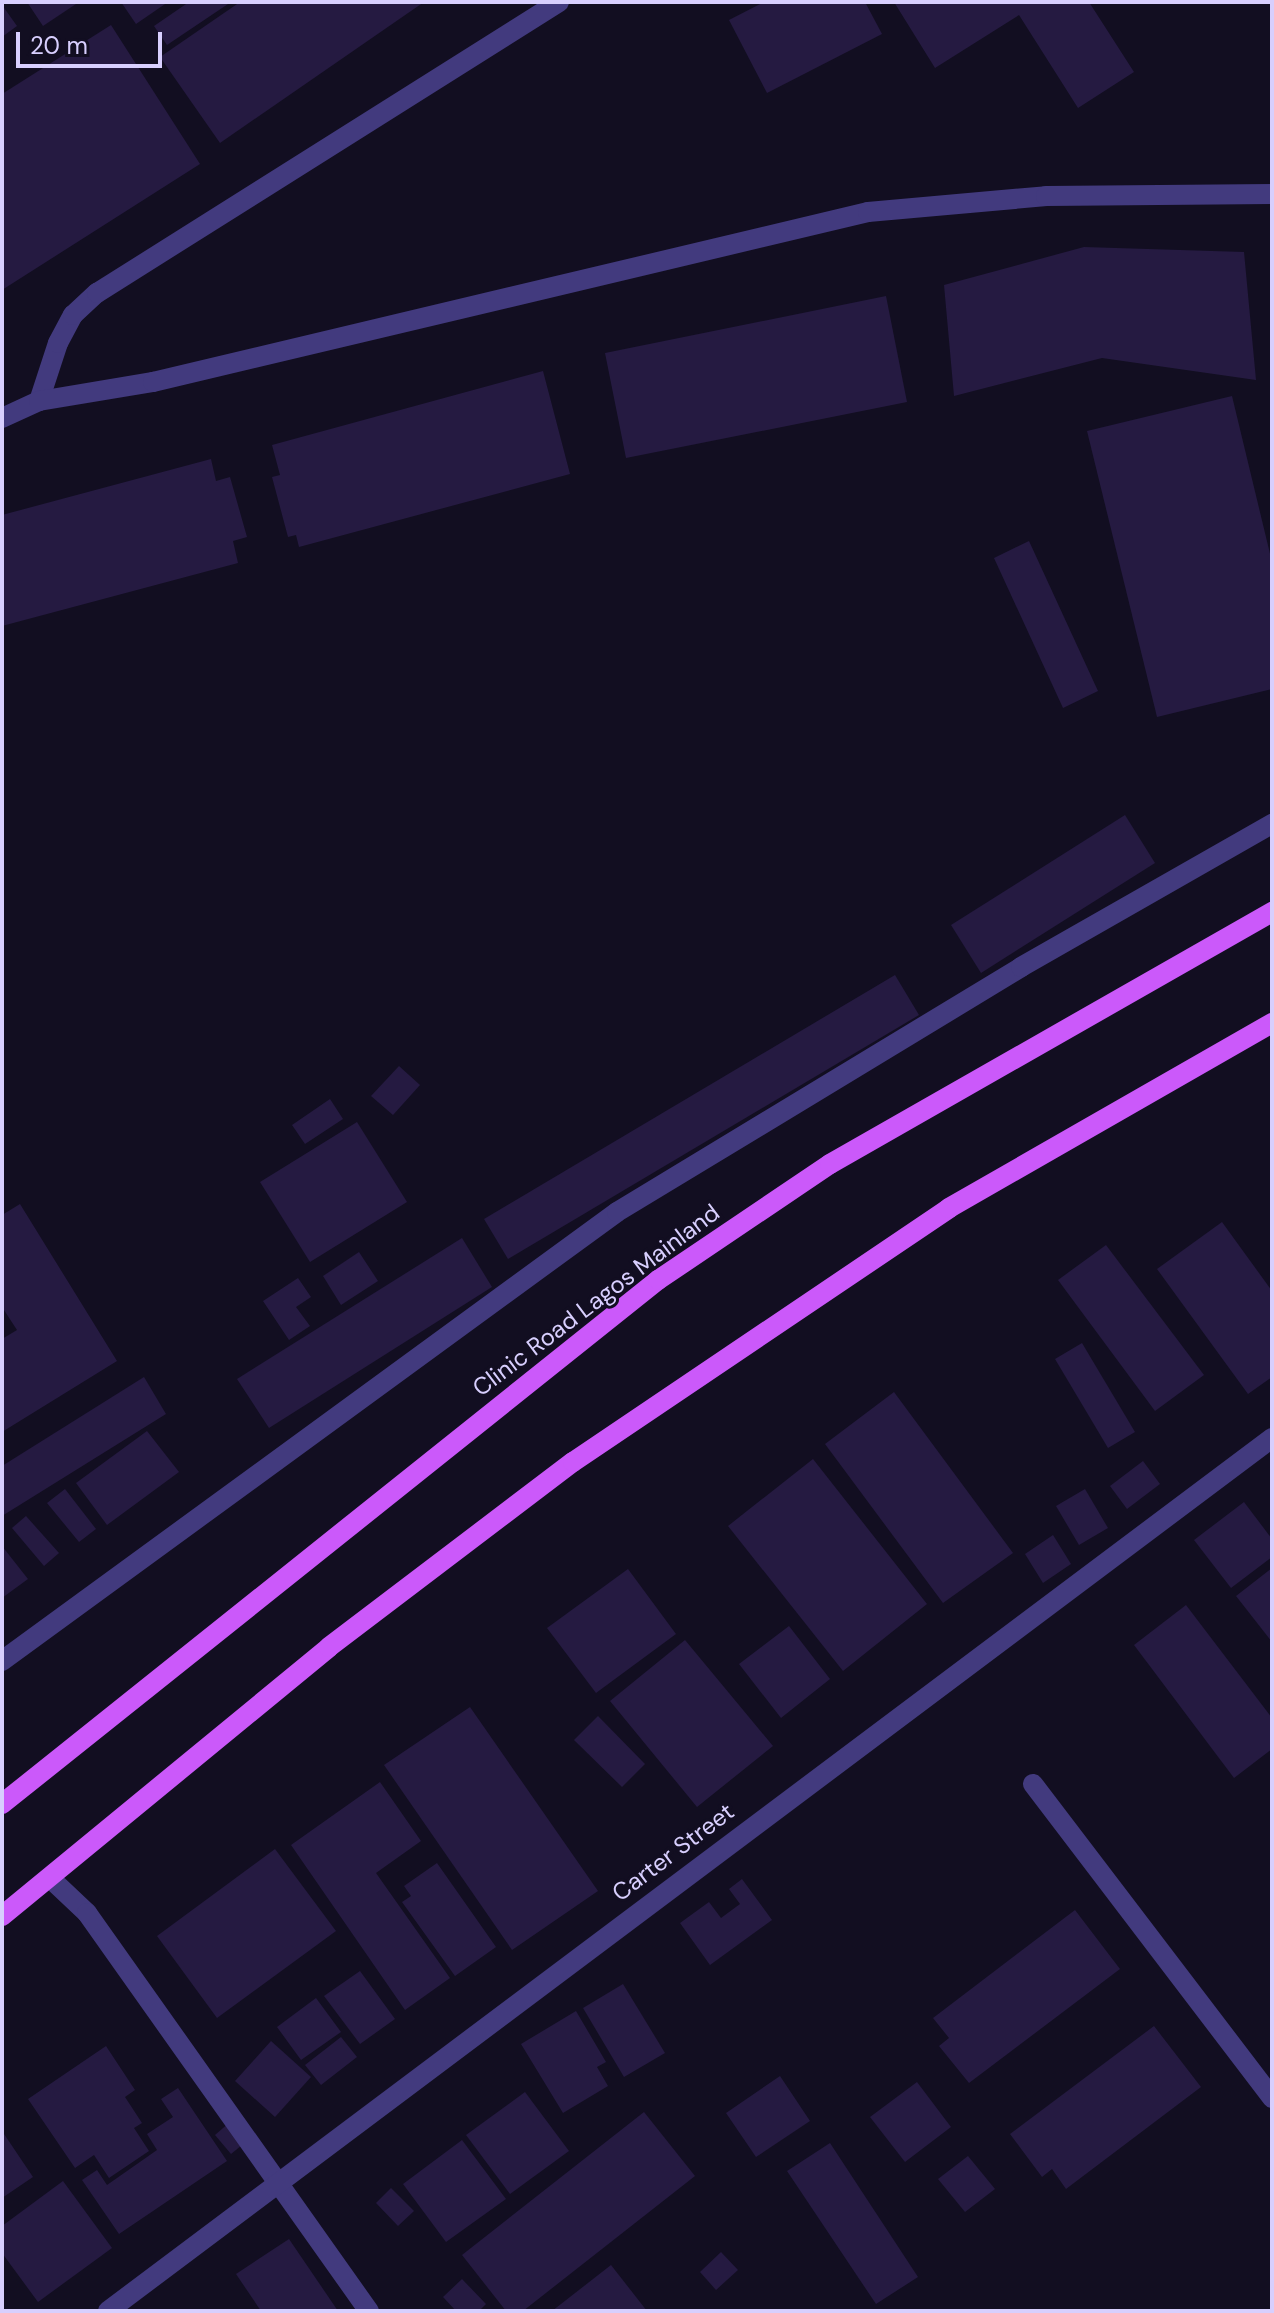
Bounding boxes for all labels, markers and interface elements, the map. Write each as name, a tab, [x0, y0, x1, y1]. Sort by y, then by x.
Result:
scale bar	[20, 16, 166, 66]
text: 20 m	[30, 30, 88, 61]
street label: Clinic Road Lagos Mainland	[467, 1198, 725, 1402]
street label: Carter Street	[606, 1797, 740, 1907]

